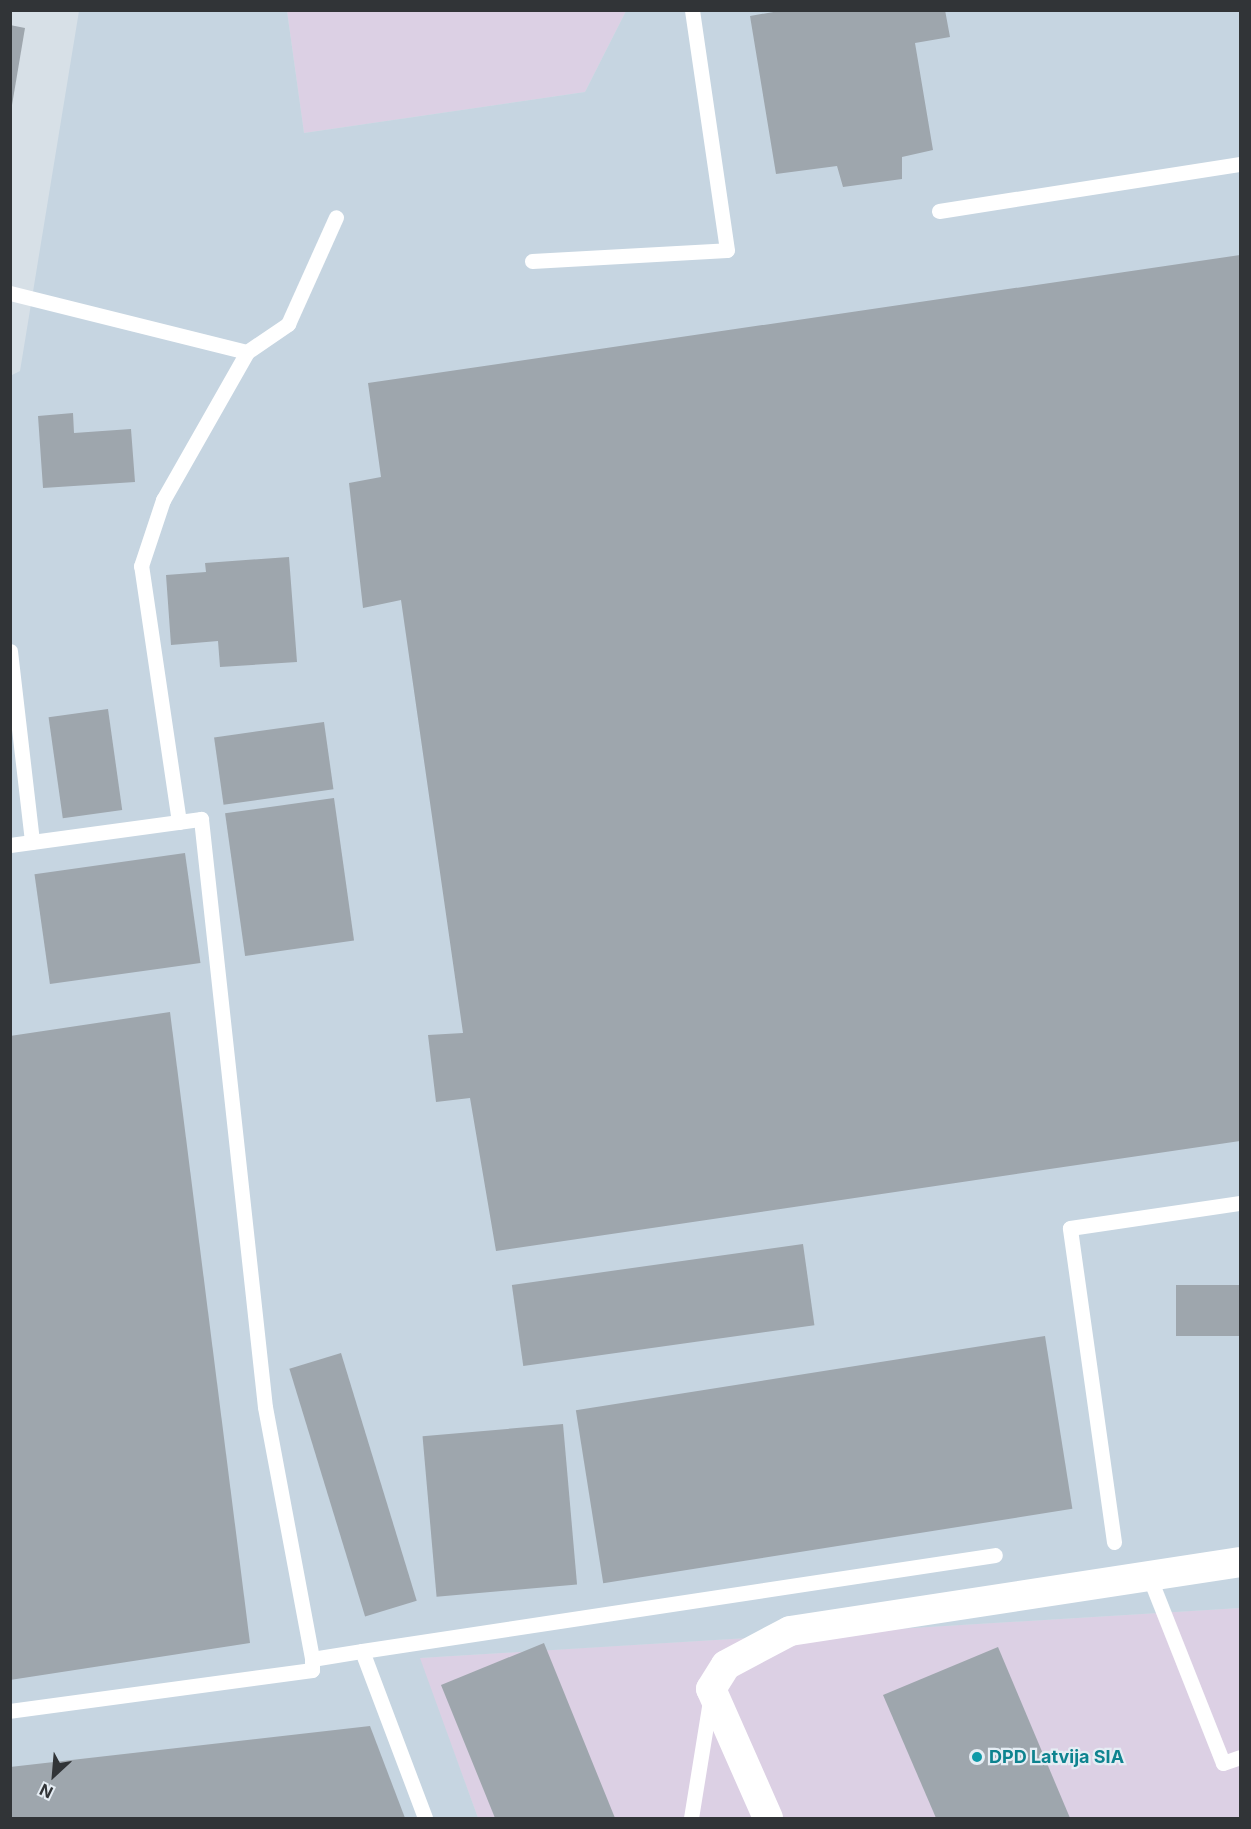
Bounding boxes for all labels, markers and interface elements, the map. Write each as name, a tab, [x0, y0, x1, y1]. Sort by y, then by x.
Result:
north arrow	[24, 1745, 84, 1805]
place label: DPD Latvija SIA	[989, 1746, 1124, 1768]
marker: DPD Latvija SIA	[970, 1750, 984, 1764]
text: N	[36, 1780, 56, 1803]

